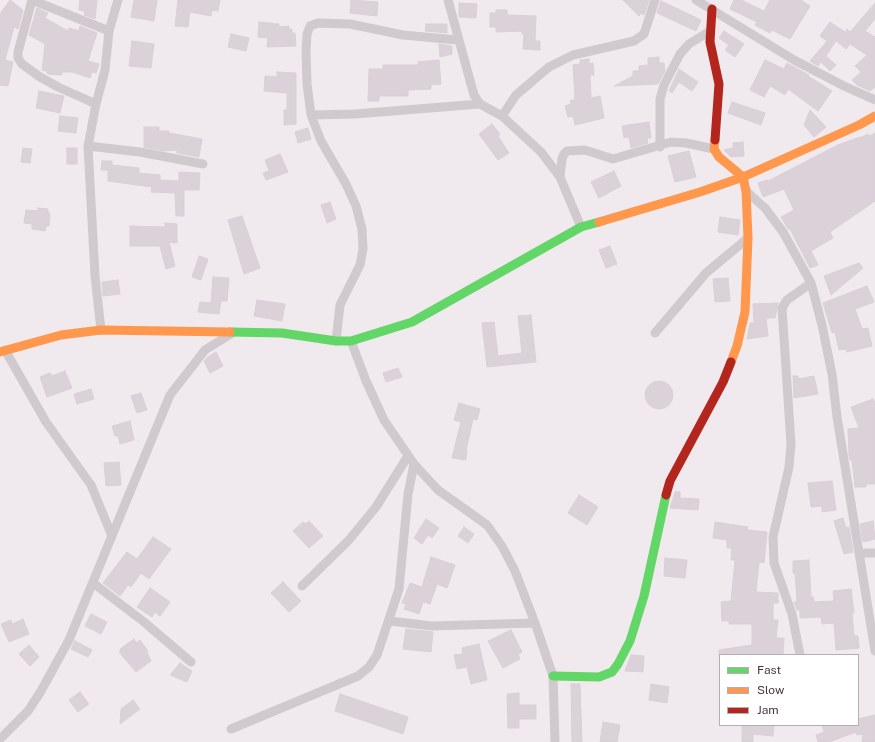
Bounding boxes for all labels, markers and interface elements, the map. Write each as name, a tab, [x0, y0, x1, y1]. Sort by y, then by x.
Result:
legend	[719, 654, 859, 726]
text: Fast	[757, 663, 781, 677]
text: Slow	[757, 683, 784, 697]
text: Jam	[757, 703, 779, 717]

